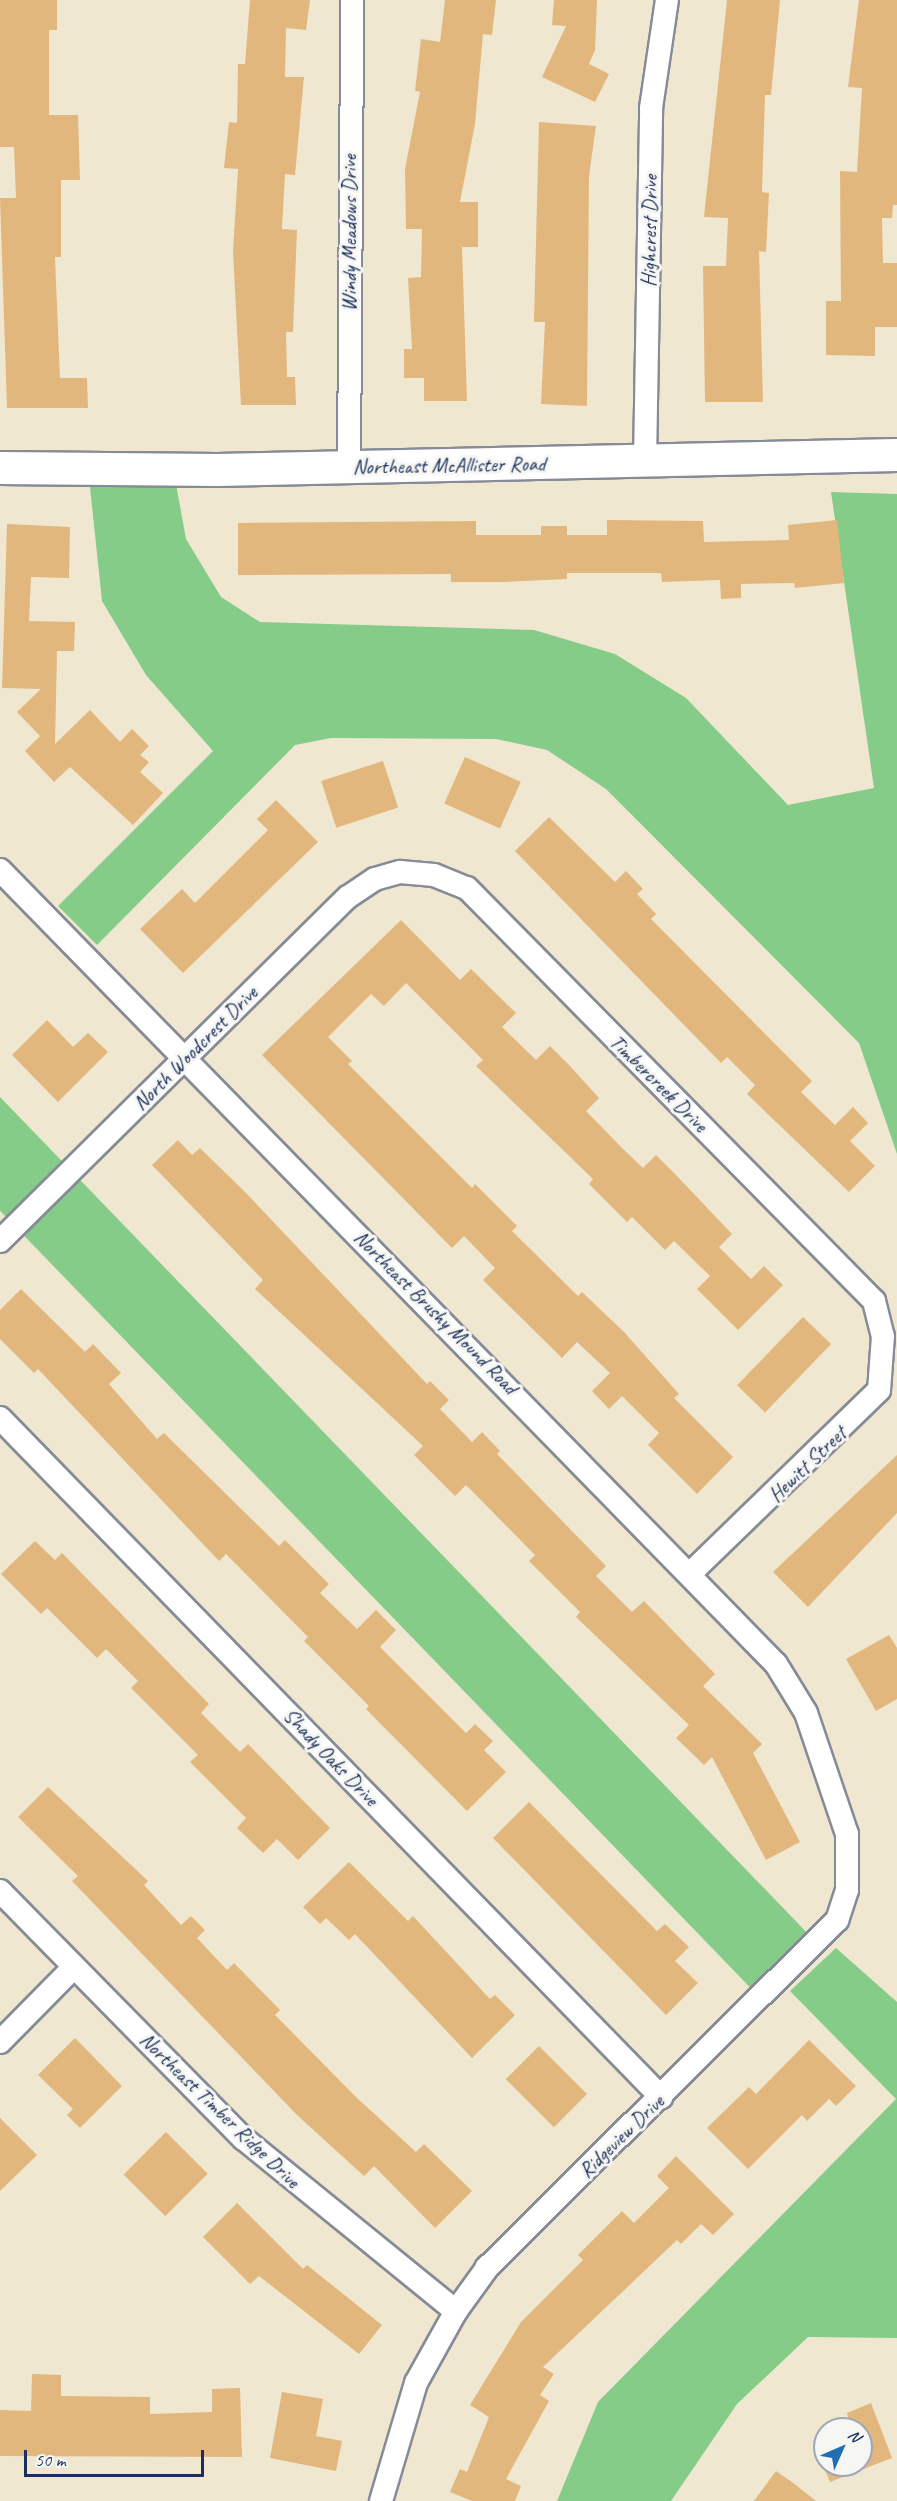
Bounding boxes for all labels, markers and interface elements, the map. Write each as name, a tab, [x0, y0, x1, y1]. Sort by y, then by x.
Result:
street label: Windy Meadows Drive	[336, 155, 362, 311]
street label: Highcrest Drive	[635, 175, 663, 287]
street label: Northeast McAllister Road	[353, 451, 545, 479]
street label: North Woodcrest Drive	[127, 980, 263, 1116]
street label: Timbercreek Drive	[605, 1029, 713, 1137]
street label: Northeast Brushy Mound Road	[349, 1225, 523, 1399]
street label: Hewitt Street	[763, 1421, 851, 1507]
street label: Shady Oaks Drive	[278, 1702, 384, 1812]
street label: Northeast Timber Ridge Drive	[135, 2027, 305, 2193]
street label: Ridgeview Drive	[573, 2089, 669, 2183]
north arrow	[813, 2417, 873, 2477]
text: N	[844, 2425, 865, 2446]
scale bar	[27, 2438, 207, 2476]
text: 50 m	[35, 2449, 66, 2471]

